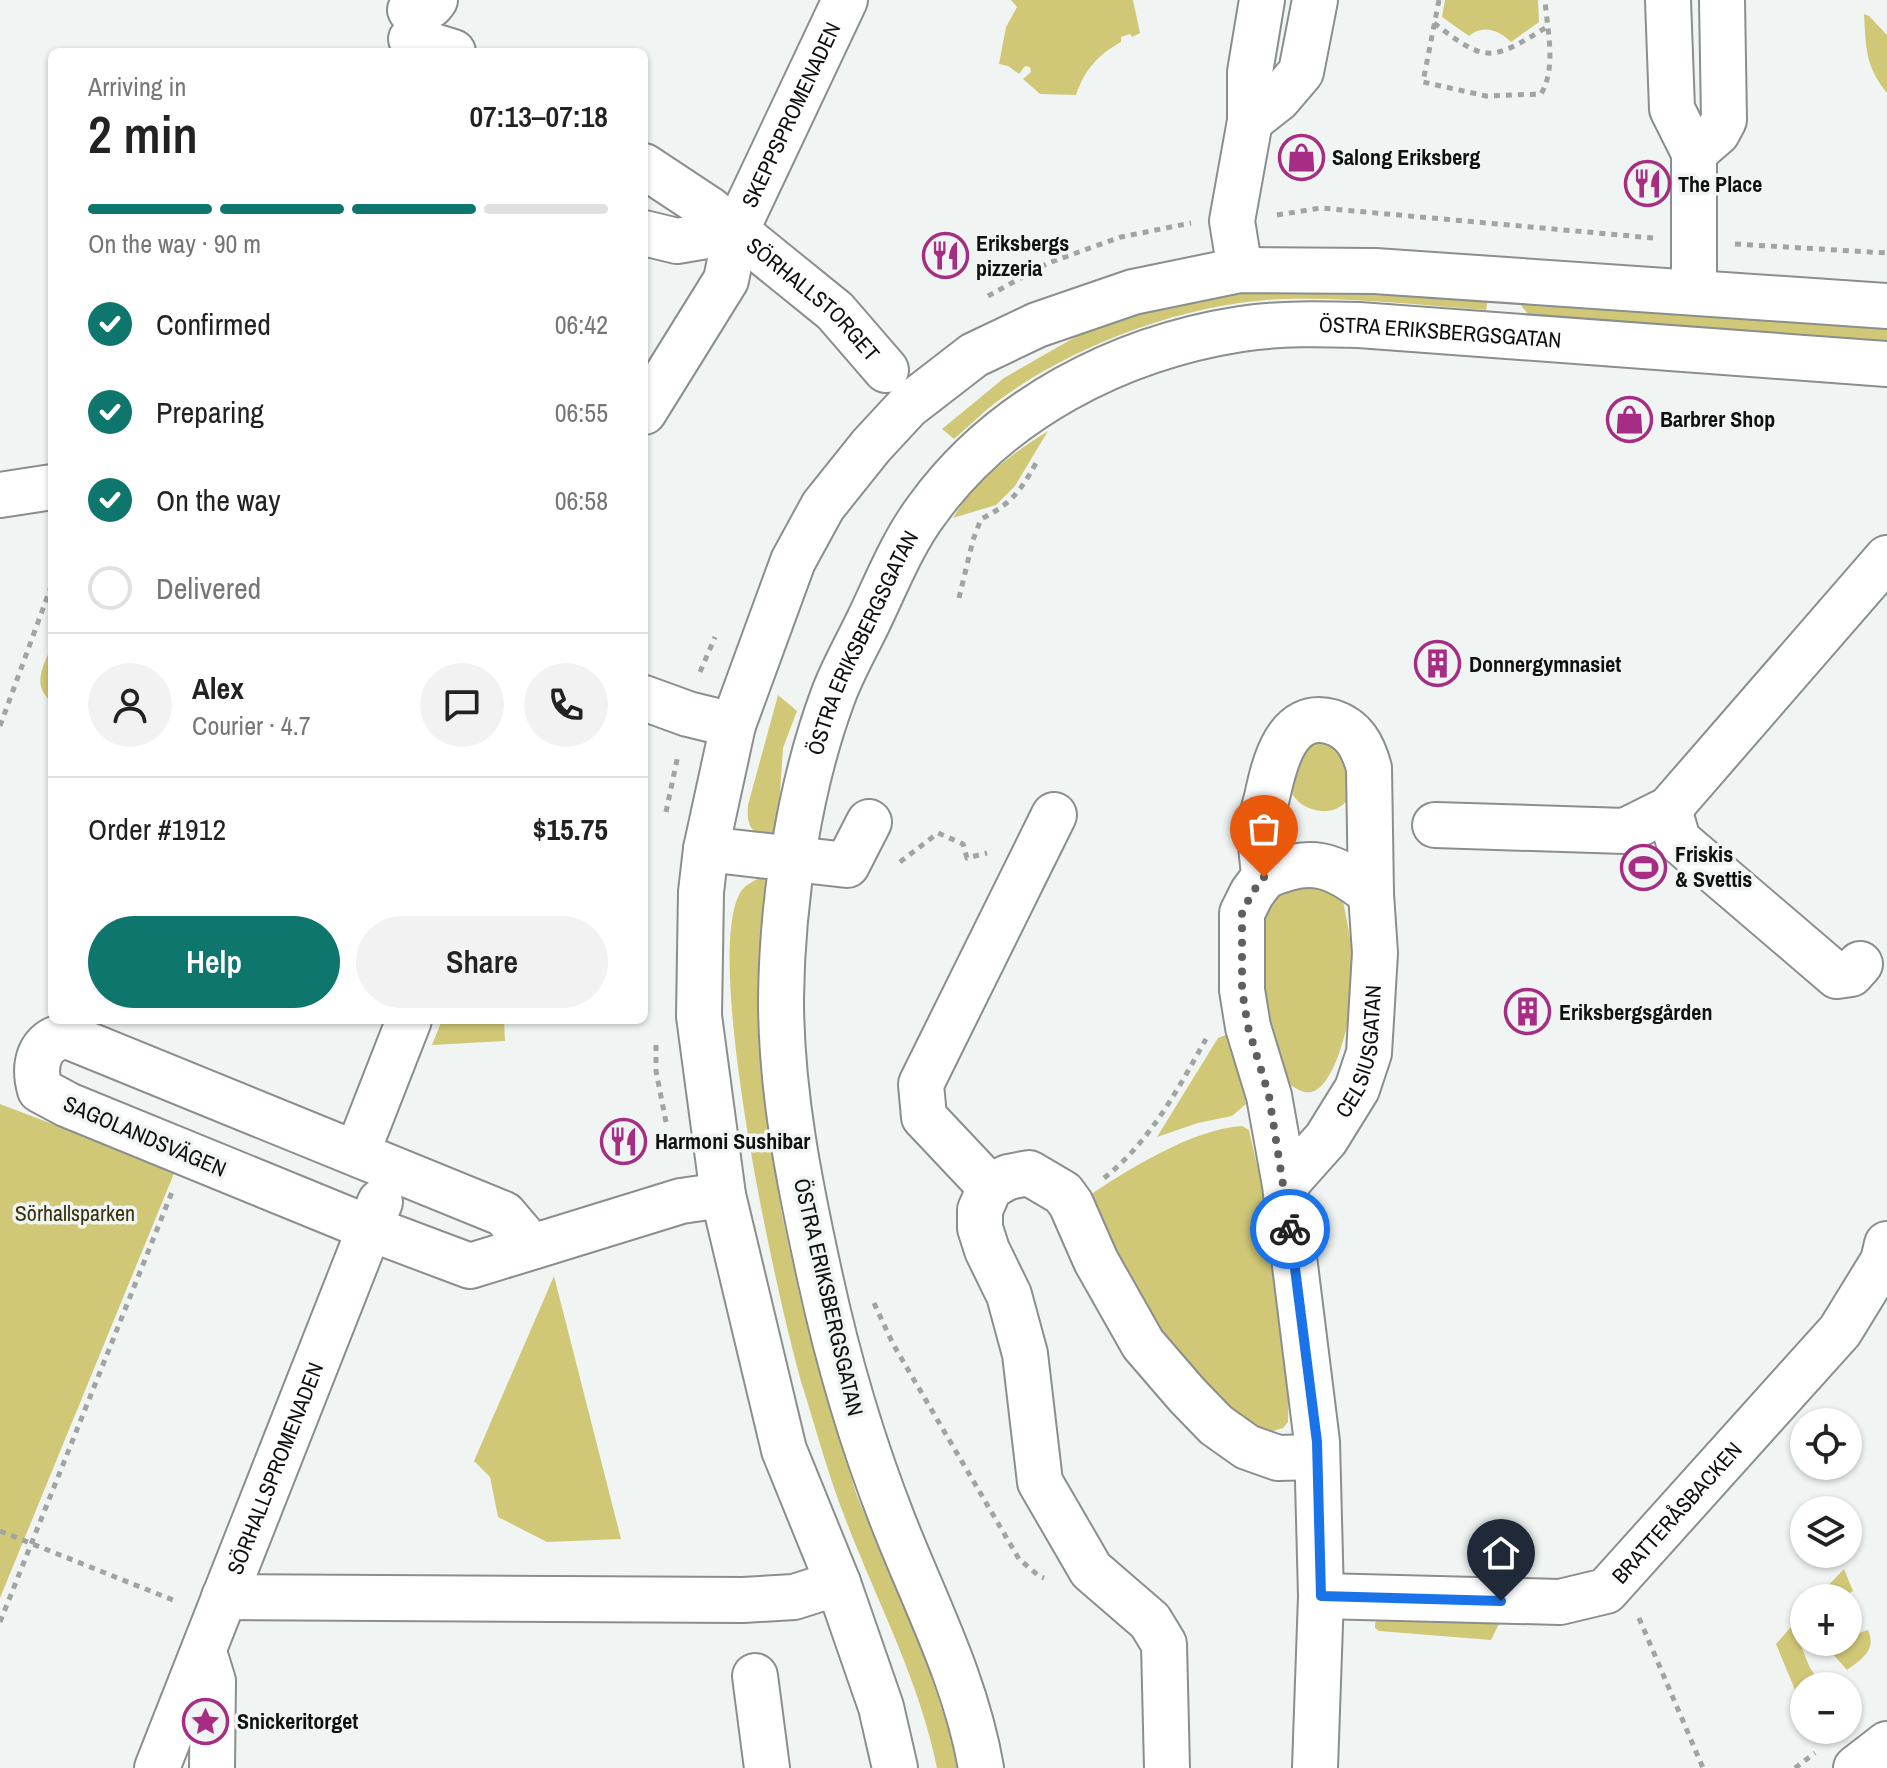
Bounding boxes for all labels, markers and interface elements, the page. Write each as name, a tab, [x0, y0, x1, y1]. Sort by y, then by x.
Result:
street label: SKEPPSPROMENADEN	[734, 17, 847, 212]
text: Arriving in	[88, 69, 186, 104]
text: 07:13–07:18	[469, 96, 608, 136]
text: 2 min	[88, 99, 198, 169]
shop icon: Salong Eriksberg	[1277, 133, 1325, 181]
place label: Salong Eriksberg	[1332, 142, 1480, 172]
restaurant icon: The Place	[1623, 160, 1671, 208]
place label: The Place	[1678, 169, 1762, 199]
text: On the way · 90 m	[88, 226, 261, 261]
place label: Eriksbergs pizzeria	[976, 228, 1069, 283]
street label: SÖRHALLSTORGET	[740, 230, 887, 367]
restaurant icon: Eriksbergs pizzeria	[921, 232, 969, 280]
icon: check	[88, 302, 132, 346]
text: Confirmed	[156, 304, 271, 344]
text: 06:42	[555, 307, 608, 342]
street label: ÖSTRA ERIKSBERGSGATAN	[1319, 309, 1563, 355]
icon: check	[88, 390, 132, 434]
text: Preparing	[156, 392, 264, 432]
text: 06:55	[555, 395, 608, 430]
shop icon: Barbrer Shop	[1605, 395, 1653, 443]
place label: Barbrer Shop	[1660, 404, 1775, 434]
icon: check	[88, 478, 132, 522]
text: On the way	[156, 480, 280, 520]
text: 06:58	[555, 483, 608, 518]
street label: ÖSTRA ERIKSBERGSGATAN	[800, 525, 925, 758]
text: Delivered	[156, 568, 261, 608]
building icon: Donnergymnasiet	[1414, 640, 1462, 688]
place label: Donnergymnasiet	[1469, 649, 1621, 679]
button: person	[88, 663, 172, 747]
button: chat	[420, 663, 504, 747]
button: phone	[524, 663, 608, 747]
text: Alex	[192, 668, 244, 708]
text: Courier · 4.7	[192, 708, 311, 743]
pin	[1230, 795, 1298, 877]
icon: bag	[1242, 807, 1286, 851]
text: Order #1912	[88, 809, 226, 849]
text: $15.75	[533, 809, 608, 849]
place label: Friskis & Svettis	[1675, 839, 1752, 894]
sports icon: Friskis & Svettis	[1620, 843, 1668, 891]
button: Help	[88, 916, 340, 1008]
button: Share	[356, 916, 608, 1008]
street label: CELSIUSGATAN	[1328, 984, 1388, 1123]
building icon: Eriksbergsgården	[1504, 988, 1552, 1036]
place label: Eriksbergsgården	[1559, 997, 1712, 1027]
street label: SAGOLANDSVÄGEN	[59, 1088, 231, 1184]
restaurant icon: Harmoni Sushibar	[600, 1117, 648, 1165]
place label: Harmoni Sushibar	[655, 1126, 810, 1156]
street label: ÖSTRA ERIKSBERGSGATAN	[787, 1175, 871, 1419]
courier	[1250, 1189, 1330, 1269]
park label: Sörhallsparken	[15, 1198, 135, 1228]
icon: bike	[1268, 1207, 1312, 1251]
street label: SÖRHALLSPROMENADEN	[220, 1358, 330, 1579]
map controls	[1790, 1408, 1862, 1744]
button: locate	[1790, 1408, 1862, 1480]
street label: BRATTERÅSBACKEN	[1605, 1435, 1748, 1590]
button: layers	[1790, 1496, 1862, 1568]
pin	[1467, 1519, 1535, 1601]
icon: home	[1479, 1531, 1523, 1575]
button: +	[1790, 1584, 1862, 1656]
button: −	[1790, 1672, 1862, 1744]
place icon: Snickeritorget	[182, 1697, 230, 1745]
place label: Snickeritorget	[237, 1706, 358, 1736]

